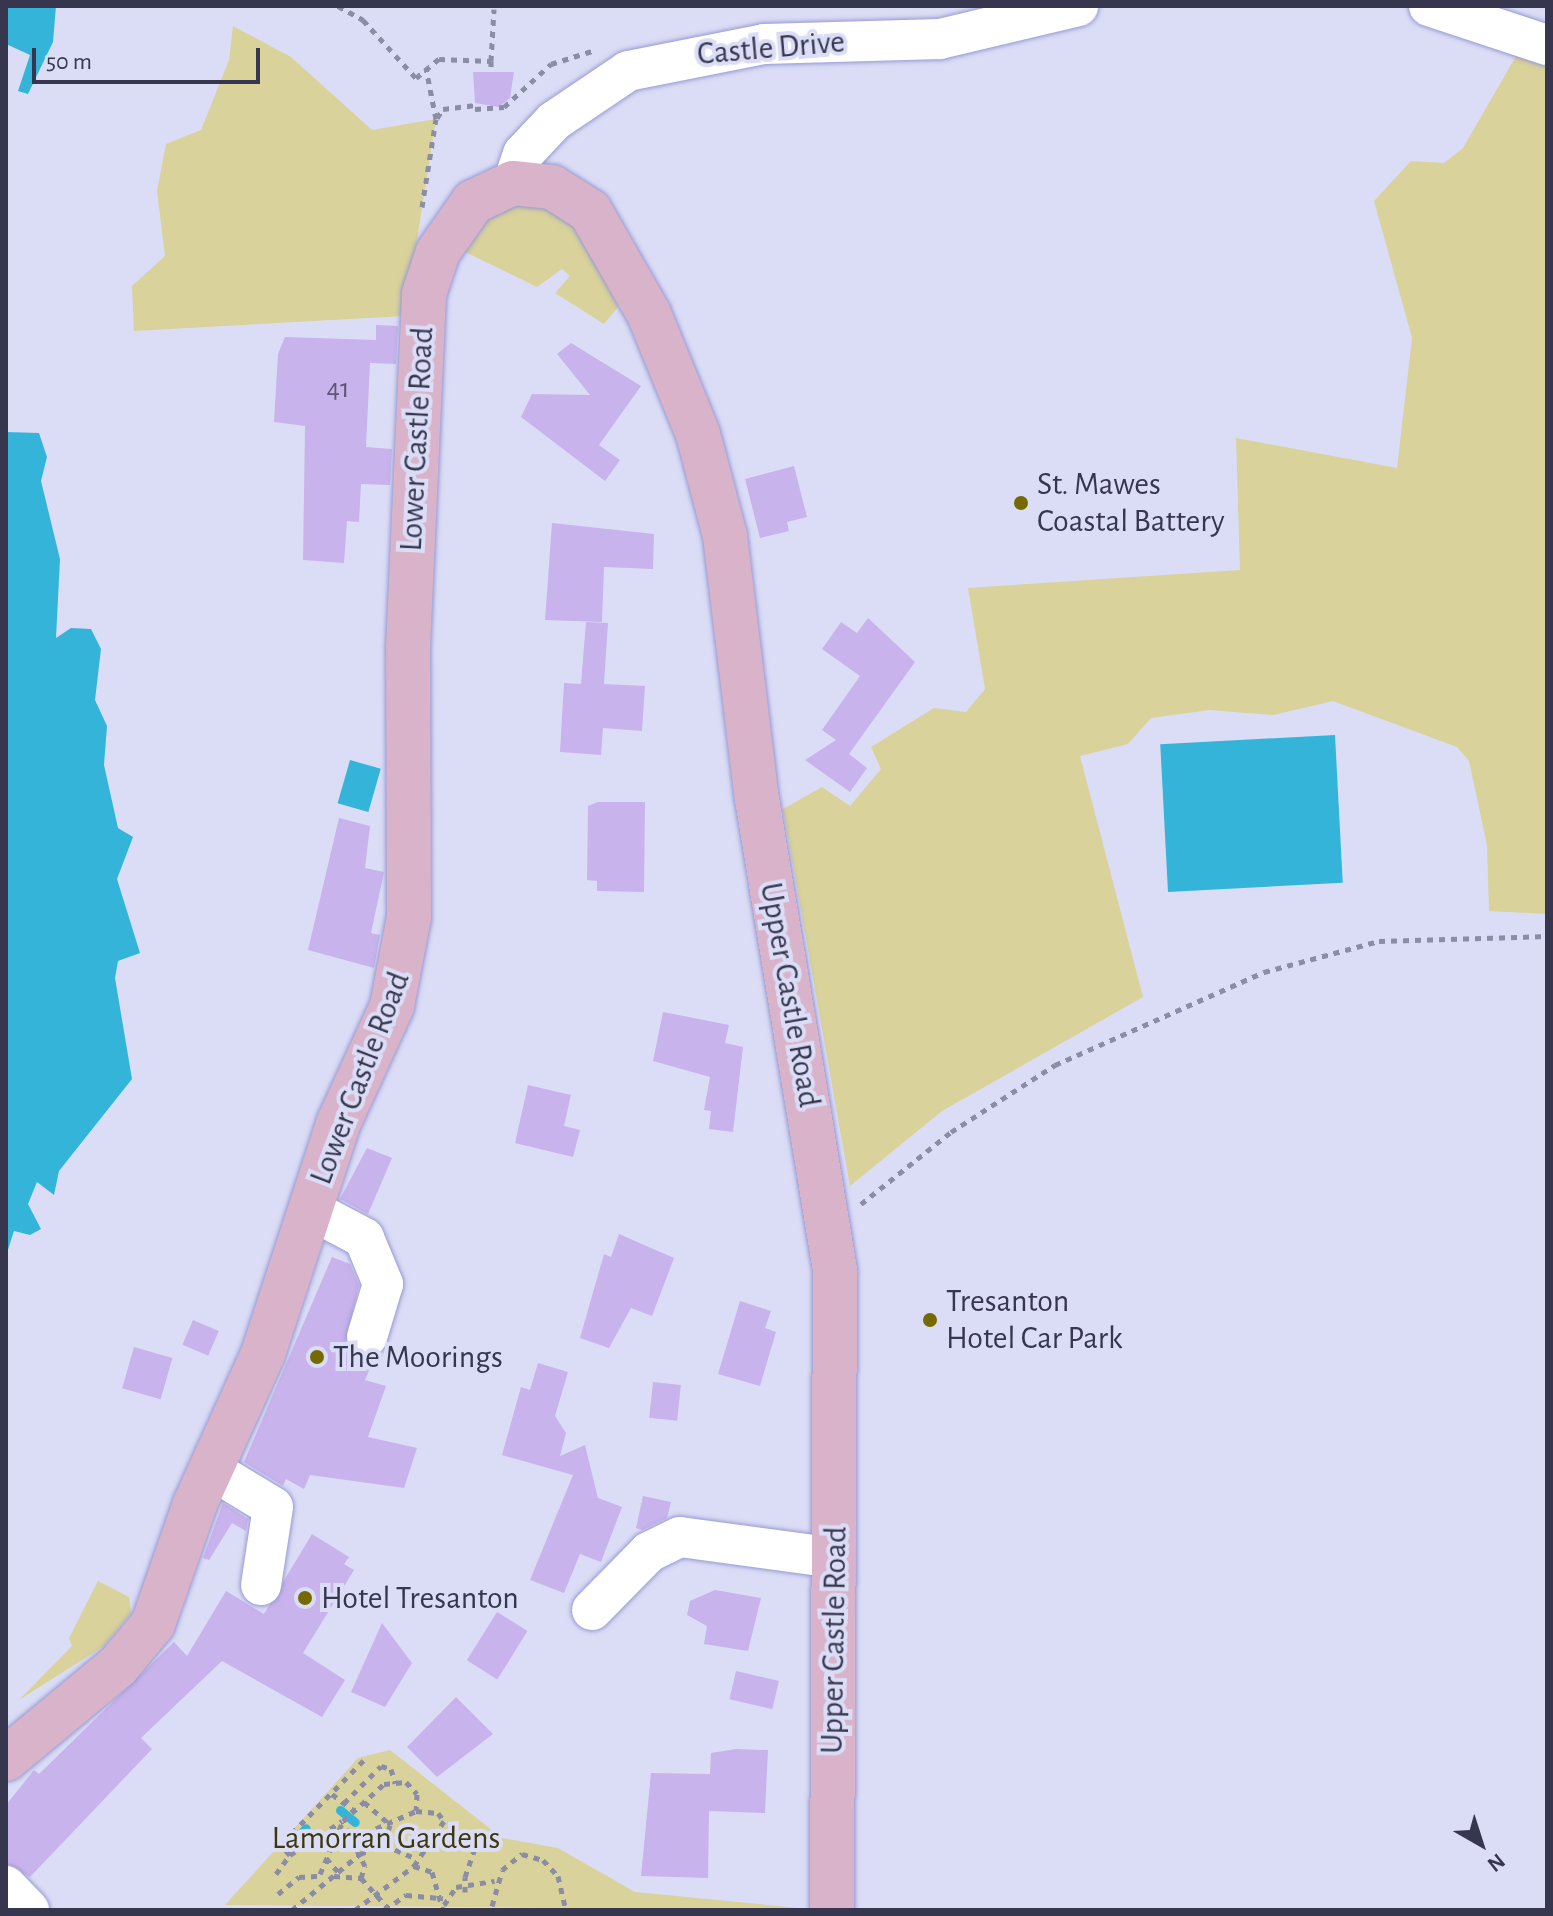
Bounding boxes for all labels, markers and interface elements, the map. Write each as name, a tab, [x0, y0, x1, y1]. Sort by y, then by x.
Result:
street label: Castle Drive	[696, 22, 846, 74]
scale bar	[36, 32, 264, 82]
text: 50 m	[46, 50, 92, 74]
street label: Lower Castle Road	[392, 326, 442, 552]
house number: 41	[326, 372, 350, 406]
place label: St. Mawes Coastal Battery	[1037, 466, 1225, 541]
marker: St. Mawes Coastal Battery	[1012, 494, 1030, 512]
street label: Upper Castle Road	[751, 880, 829, 1110]
street label: Lower Castle Road	[302, 966, 418, 1190]
place label: Tresanton Hotel Car Park	[946, 1283, 1123, 1358]
marker: Tresanton Hotel Car Park	[921, 1311, 939, 1329]
place label: The Moorings	[333, 1338, 503, 1376]
marker: The Moorings	[308, 1348, 326, 1366]
street label: Upper Castle Road	[813, 1526, 855, 1754]
place label: Hotel Tresanton	[321, 1579, 519, 1617]
marker: Hotel Tresanton	[296, 1589, 314, 1607]
north arrow	[1441, 1804, 1521, 1884]
park label: Lamorran Gardens	[272, 1819, 500, 1857]
text: N	[1483, 1849, 1509, 1876]

